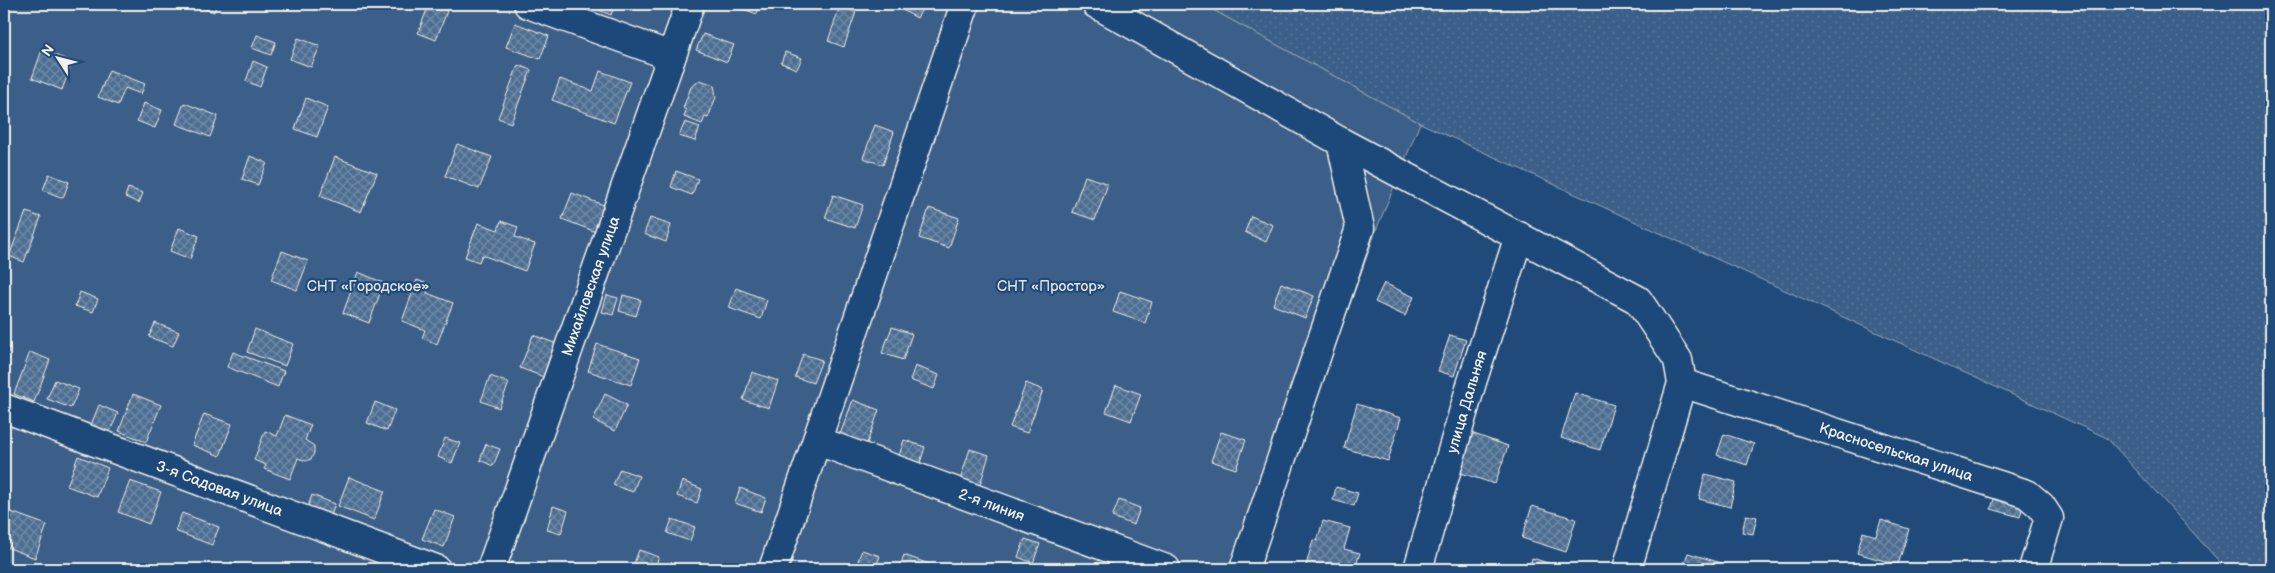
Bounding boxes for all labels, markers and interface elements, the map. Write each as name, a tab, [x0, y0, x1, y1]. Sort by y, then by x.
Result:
north arrow	[32, 32, 82, 82]
text: N	[38, 41, 58, 60]
street label: Михайловская улица	[557, 213, 624, 359]
park label: СНТ «Городское»	[307, 277, 429, 296]
park label: СНТ «Простор»	[997, 277, 1105, 296]
street label: улица Дальняя	[1442, 348, 1491, 455]
street label: Красносельская улица	[1817, 418, 1976, 486]
street label: 3-я Садовая улица	[154, 456, 286, 521]
street label: 2-я линия	[956, 484, 1027, 526]

